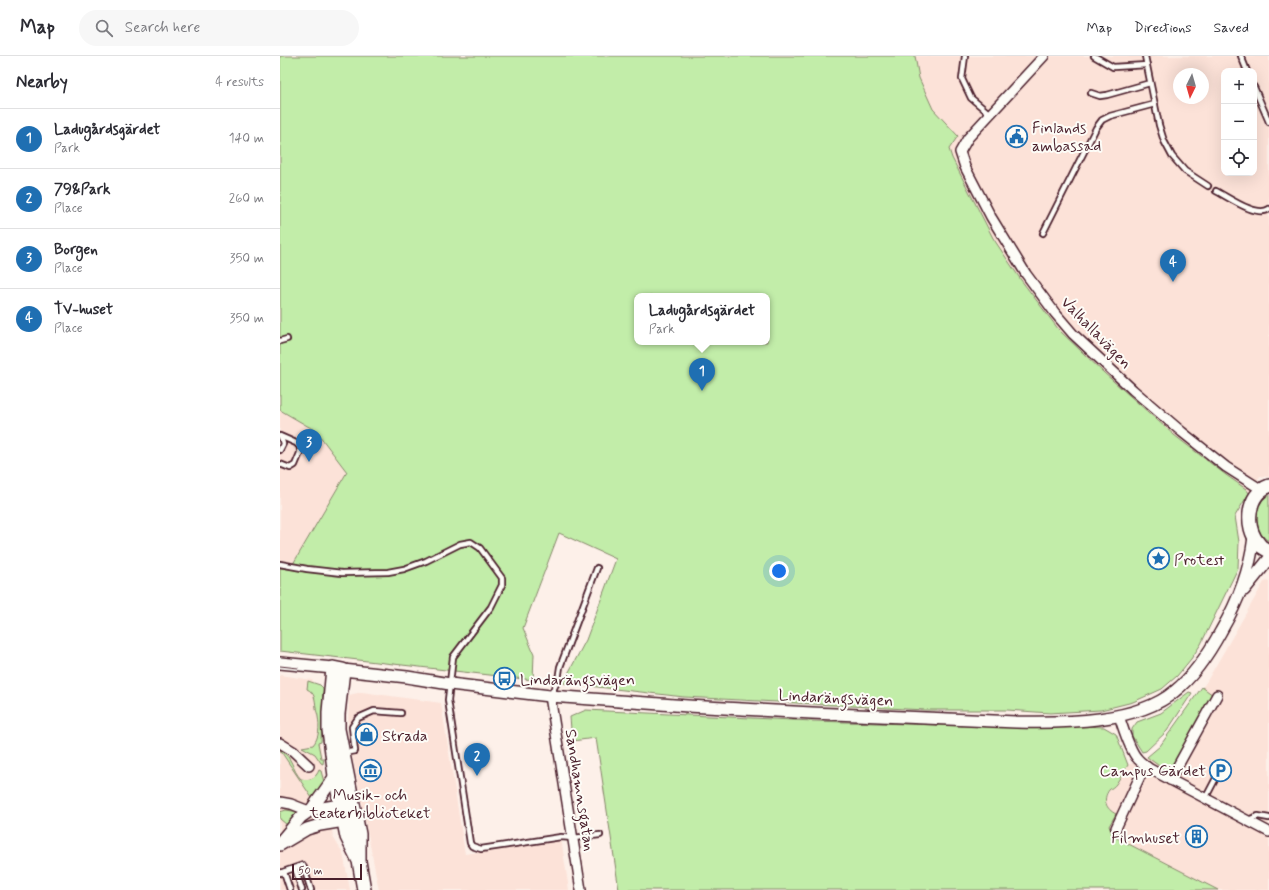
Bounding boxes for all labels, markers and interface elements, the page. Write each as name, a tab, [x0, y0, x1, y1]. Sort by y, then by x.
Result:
search box	[79, 10, 359, 46]
text: Map	[20, 15, 55, 40]
icon: search	[93, 17, 115, 39]
text: Search here	[125, 18, 200, 38]
text: Map	[1086, 19, 1112, 37]
text: Directions	[1134, 19, 1192, 37]
text: Saved	[1214, 19, 1249, 37]
north arrow	[1173, 68, 1209, 104]
map controls	[1221, 68, 1257, 176]
button: +	[1221, 68, 1257, 104]
text: Nearby	[16, 71, 68, 93]
text: 4 results	[215, 74, 264, 91]
button: −	[1221, 104, 1257, 140]
place label: Finlands ambassad	[1032, 118, 1101, 157]
text: Ladugårdsgärdet	[54, 120, 160, 140]
public building icon: Finlands ambassad	[1004, 123, 1030, 149]
text: 1	[26, 130, 32, 147]
text: 140 m	[229, 130, 264, 147]
text: Park	[54, 140, 80, 157]
button: locate	[1221, 140, 1257, 176]
text: 79&Park	[54, 180, 110, 200]
text: 2	[26, 190, 32, 207]
text: 260 m	[229, 190, 264, 207]
text: Place	[54, 200, 83, 217]
text: Borgen	[54, 240, 98, 260]
pin: 4	[1160, 249, 1186, 282]
text: 3	[26, 250, 32, 267]
text: 350 m	[230, 250, 264, 267]
text: Place	[54, 260, 83, 277]
street label: Valhallavägen	[1056, 292, 1136, 374]
popup	[634, 293, 770, 345]
text: TV-huset	[54, 300, 113, 320]
text: Ladugårdsgärdet	[649, 301, 755, 321]
text: 4	[25, 310, 33, 327]
text: 350 m	[230, 310, 264, 327]
text: Place	[54, 320, 83, 337]
text: Park	[649, 321, 675, 338]
pin: 1	[689, 358, 715, 391]
pin: 3	[296, 429, 322, 462]
place icon: Protest	[1145, 546, 1171, 572]
place label: Protest	[1174, 550, 1224, 571]
your location	[769, 561, 789, 581]
bus stop icon: Lindarängsvägen	[492, 666, 518, 692]
place label: Lindarängsvägen	[520, 670, 635, 692]
street label: Lindarängsvägen	[778, 685, 894, 713]
shop icon: Strada	[353, 722, 379, 748]
place label: Strada	[382, 726, 428, 747]
street label: Sandhamnsgatan	[559, 728, 600, 853]
pin: 2	[464, 743, 490, 776]
museum icon: Musik- och teaterbiblioteket	[357, 757, 383, 783]
parking icon: Campus Gärdet	[1208, 757, 1234, 783]
place label: Campus Gärdet	[1099, 761, 1206, 782]
place label: Musik- och teaterbiblioteket	[309, 785, 431, 824]
building icon: Filmhuset	[1183, 824, 1209, 850]
place label: Filmhuset	[1111, 828, 1180, 849]
scale bar	[292, 862, 362, 881]
text: 50 m	[298, 864, 323, 878]

